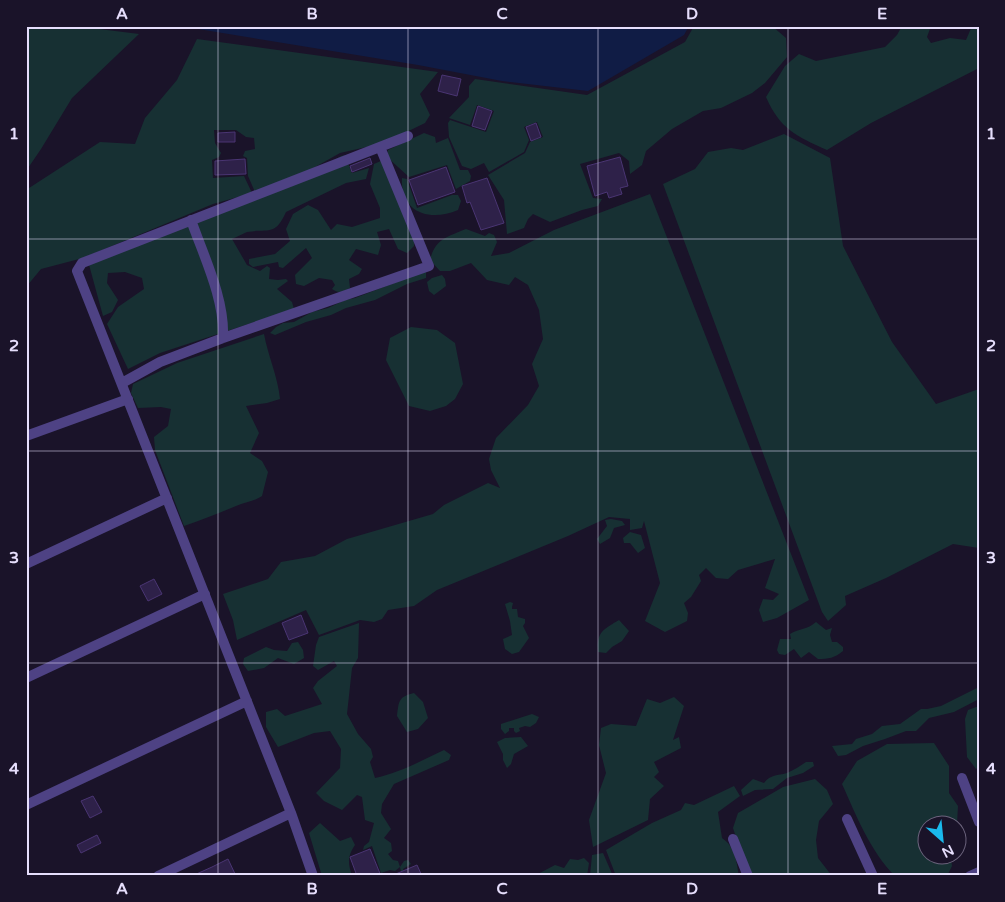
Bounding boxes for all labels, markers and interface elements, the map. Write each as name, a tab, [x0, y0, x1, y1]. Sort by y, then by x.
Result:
text: A	[116, 4, 128, 24]
text: B	[306, 4, 318, 24]
text: C	[496, 4, 508, 24]
text: D	[686, 4, 698, 24]
text: E	[877, 4, 887, 24]
text: 1	[9, 124, 19, 144]
text: 1	[986, 124, 996, 144]
text: 2	[9, 336, 19, 356]
text: 2	[986, 336, 996, 356]
text: 3	[9, 548, 19, 568]
text: 3	[986, 548, 996, 568]
text: 4	[9, 759, 19, 779]
text: 4	[986, 759, 996, 779]
north arrow	[918, 814, 968, 864]
text: N	[939, 841, 957, 861]
text: A	[116, 879, 128, 899]
text: B	[306, 879, 318, 899]
text: C	[496, 879, 508, 899]
text: D	[686, 879, 698, 899]
text: E	[877, 879, 887, 899]

